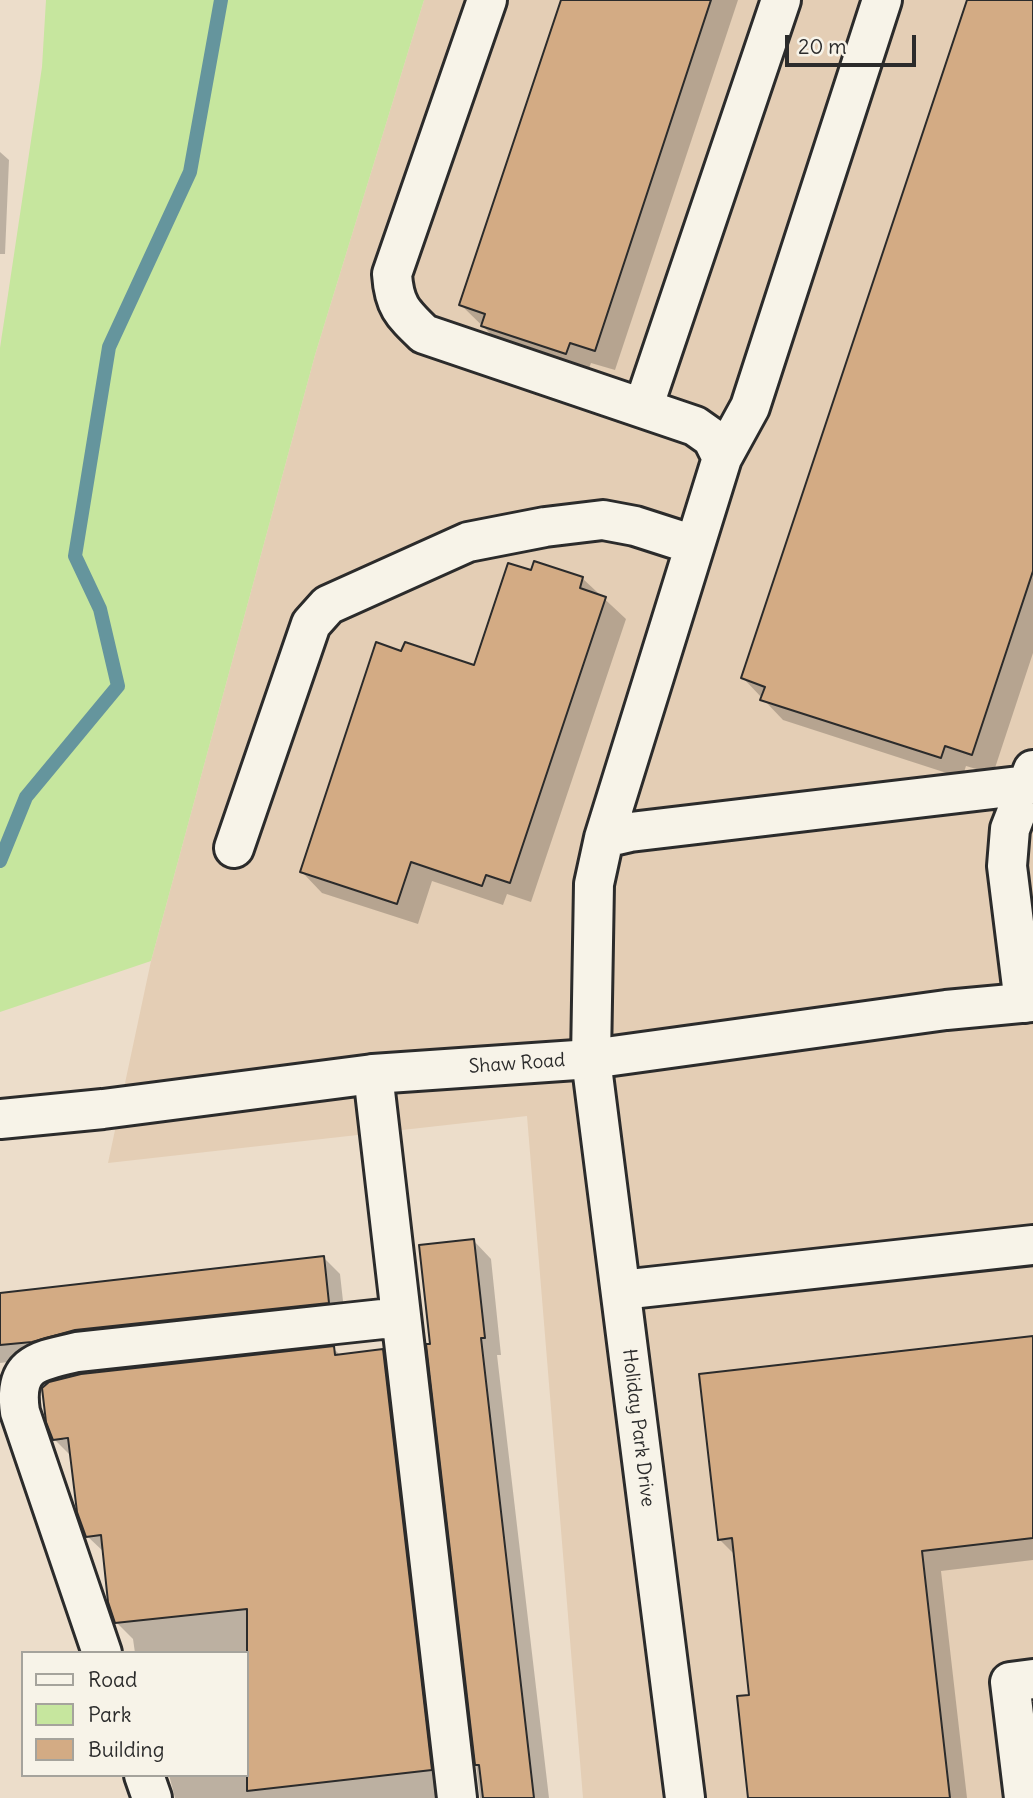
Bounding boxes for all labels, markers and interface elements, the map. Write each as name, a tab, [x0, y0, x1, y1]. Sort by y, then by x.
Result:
scale bar	[788, 21, 919, 65]
text: 20 m	[798, 33, 847, 60]
street label: Shaw Road	[468, 1049, 566, 1079]
street label: Holiday Park Drive	[617, 1348, 659, 1508]
legend	[21, 1651, 248, 1777]
text: Road	[88, 1666, 137, 1693]
text: Park	[88, 1701, 131, 1728]
text: Building	[88, 1736, 164, 1763]

